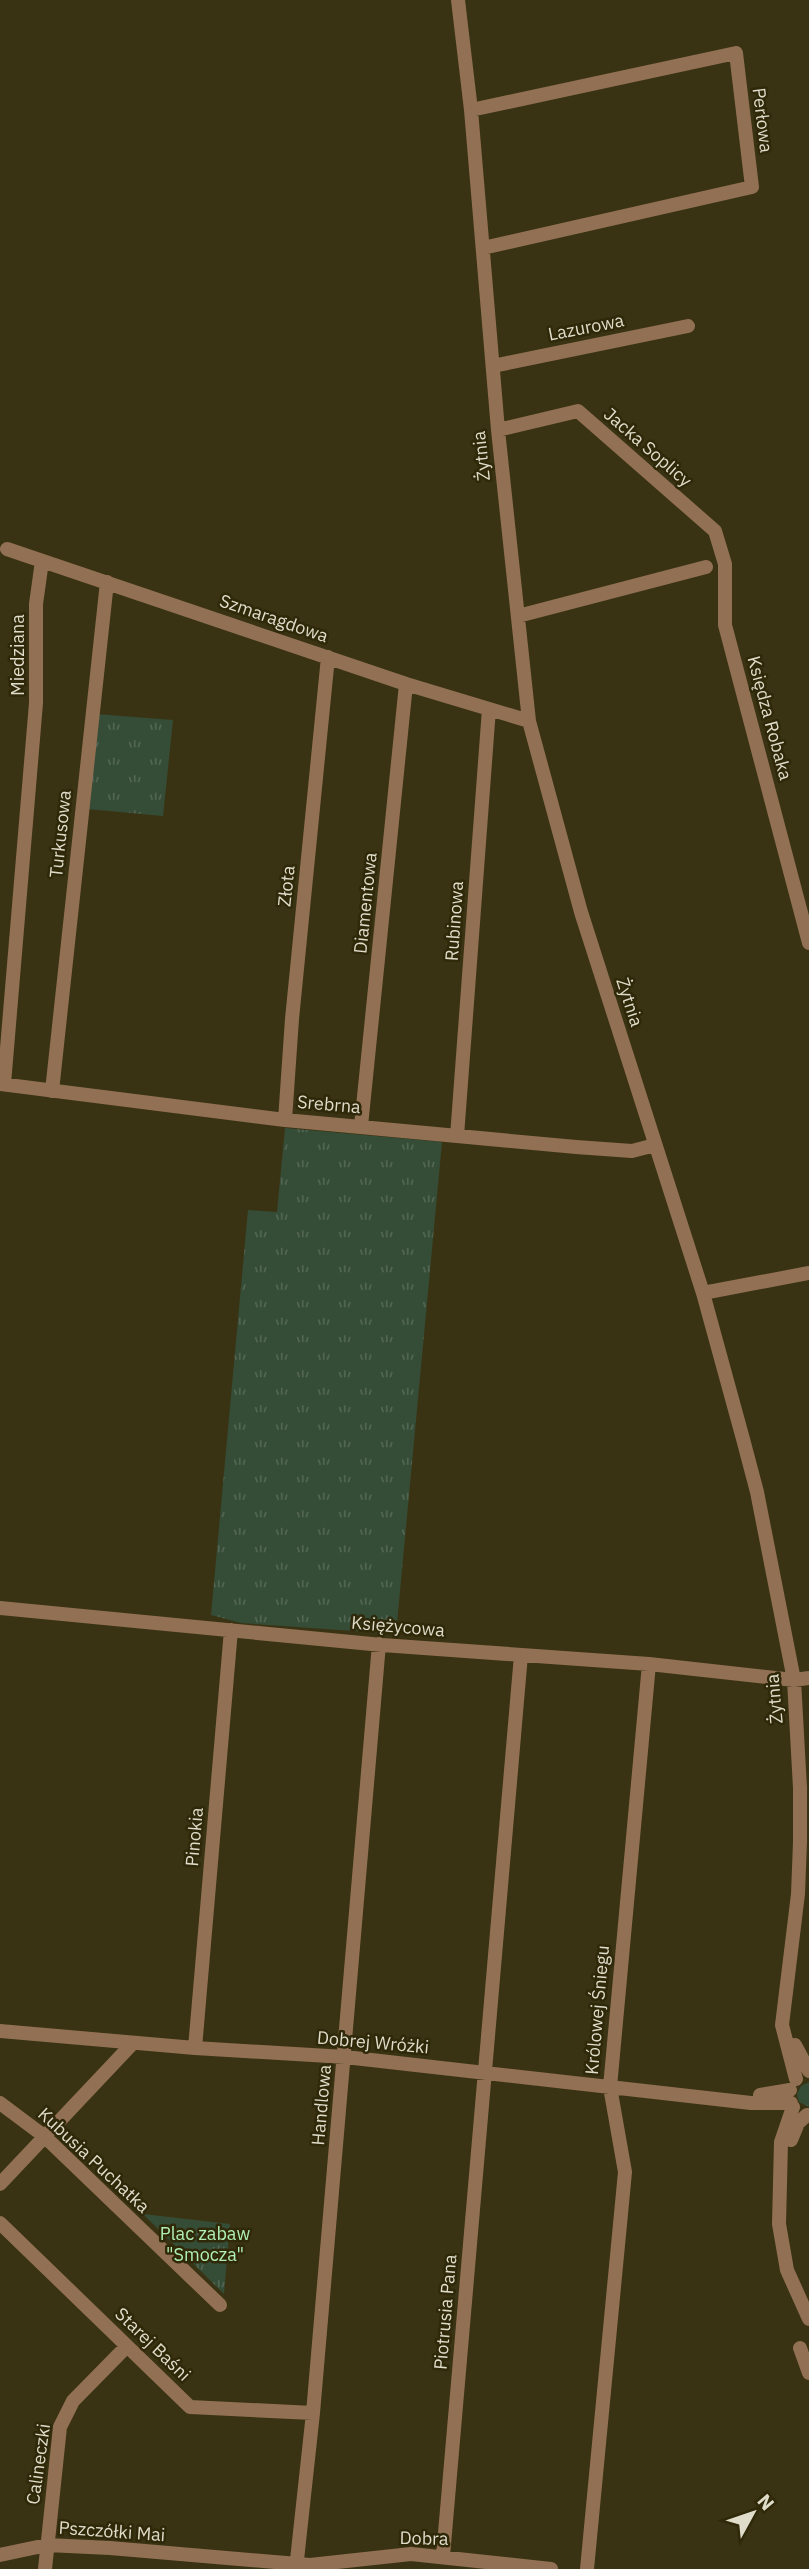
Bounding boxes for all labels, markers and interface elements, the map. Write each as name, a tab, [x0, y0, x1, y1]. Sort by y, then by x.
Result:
street label: Perłowa	[748, 86, 778, 154]
street label: Lazurowa	[546, 308, 626, 346]
street label: Jacka Soplicy	[599, 402, 697, 492]
street label: Żytnia	[467, 430, 495, 482]
street label: Szmaragdowa	[217, 589, 332, 647]
street label: Miedziana	[6, 614, 29, 696]
street label: Księdza Robaka	[742, 653, 798, 783]
street label: Turkusowa	[44, 789, 76, 879]
street label: Diamentowa	[348, 851, 382, 955]
street label: Złota	[272, 864, 300, 908]
street label: Rubinowa	[440, 880, 468, 962]
street label: Żytnia	[611, 975, 649, 1030]
street label: Srebrna	[296, 1090, 362, 1118]
street label: Księżycowa	[350, 1610, 446, 1642]
street label: Żytnia	[760, 1673, 788, 1725]
street label: Pinokia	[180, 1806, 208, 1868]
street label: Królowej Śniegu	[580, 1944, 614, 2076]
street label: Dobrej Wróżki	[316, 2026, 430, 2058]
street label: Handlowa	[306, 2063, 336, 2146]
street label: Kubusia Puchatka	[33, 2102, 155, 2218]
park label: Plac zabaw "Smocza"	[160, 2222, 250, 2266]
street label: Piotrusia Pana	[428, 2253, 462, 2371]
street label: Starej Baśni	[110, 2302, 196, 2386]
street label: Calineczki	[21, 2422, 55, 2506]
north arrow	[718, 2478, 788, 2548]
text: N	[752, 2489, 780, 2515]
street label: Pszczółki Mai	[58, 2516, 166, 2546]
street label: Dobra	[399, 2526, 449, 2550]

